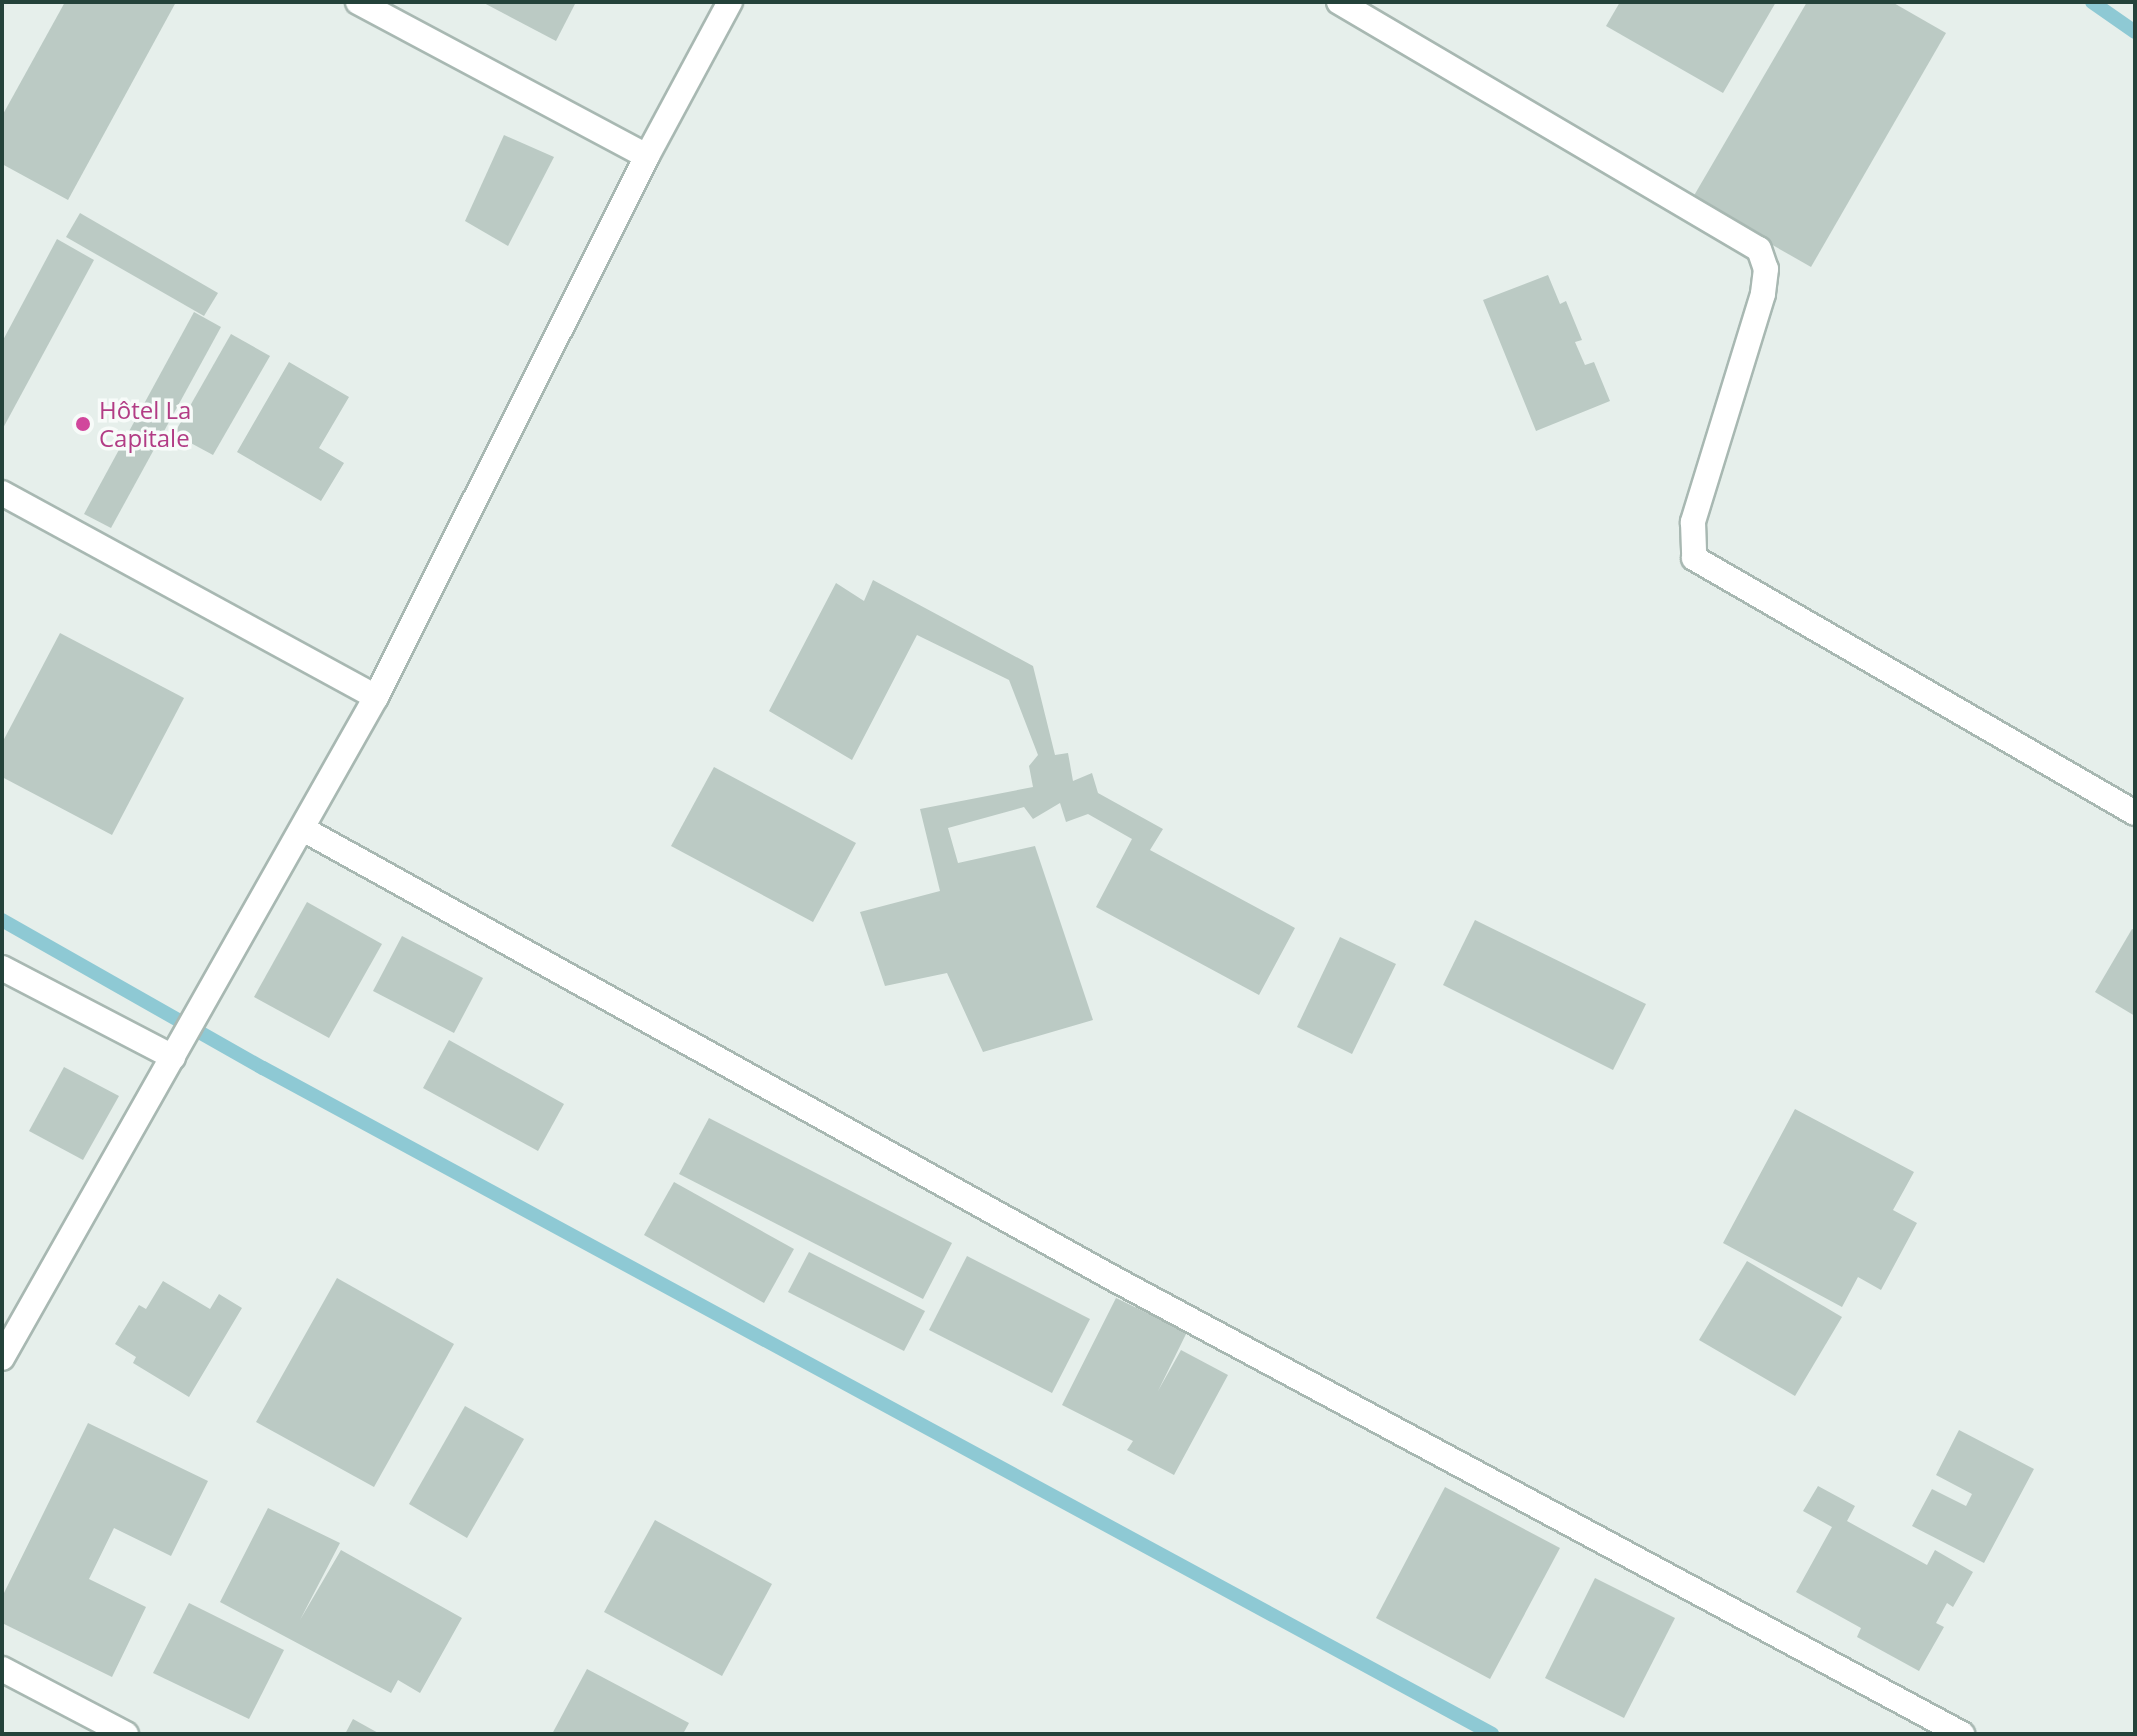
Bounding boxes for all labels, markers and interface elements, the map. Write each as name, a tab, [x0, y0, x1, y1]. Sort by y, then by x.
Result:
place label: Hôtel La Capitale	[99, 396, 191, 452]
marker: Hôtel La Capitale	[74, 415, 92, 433]

